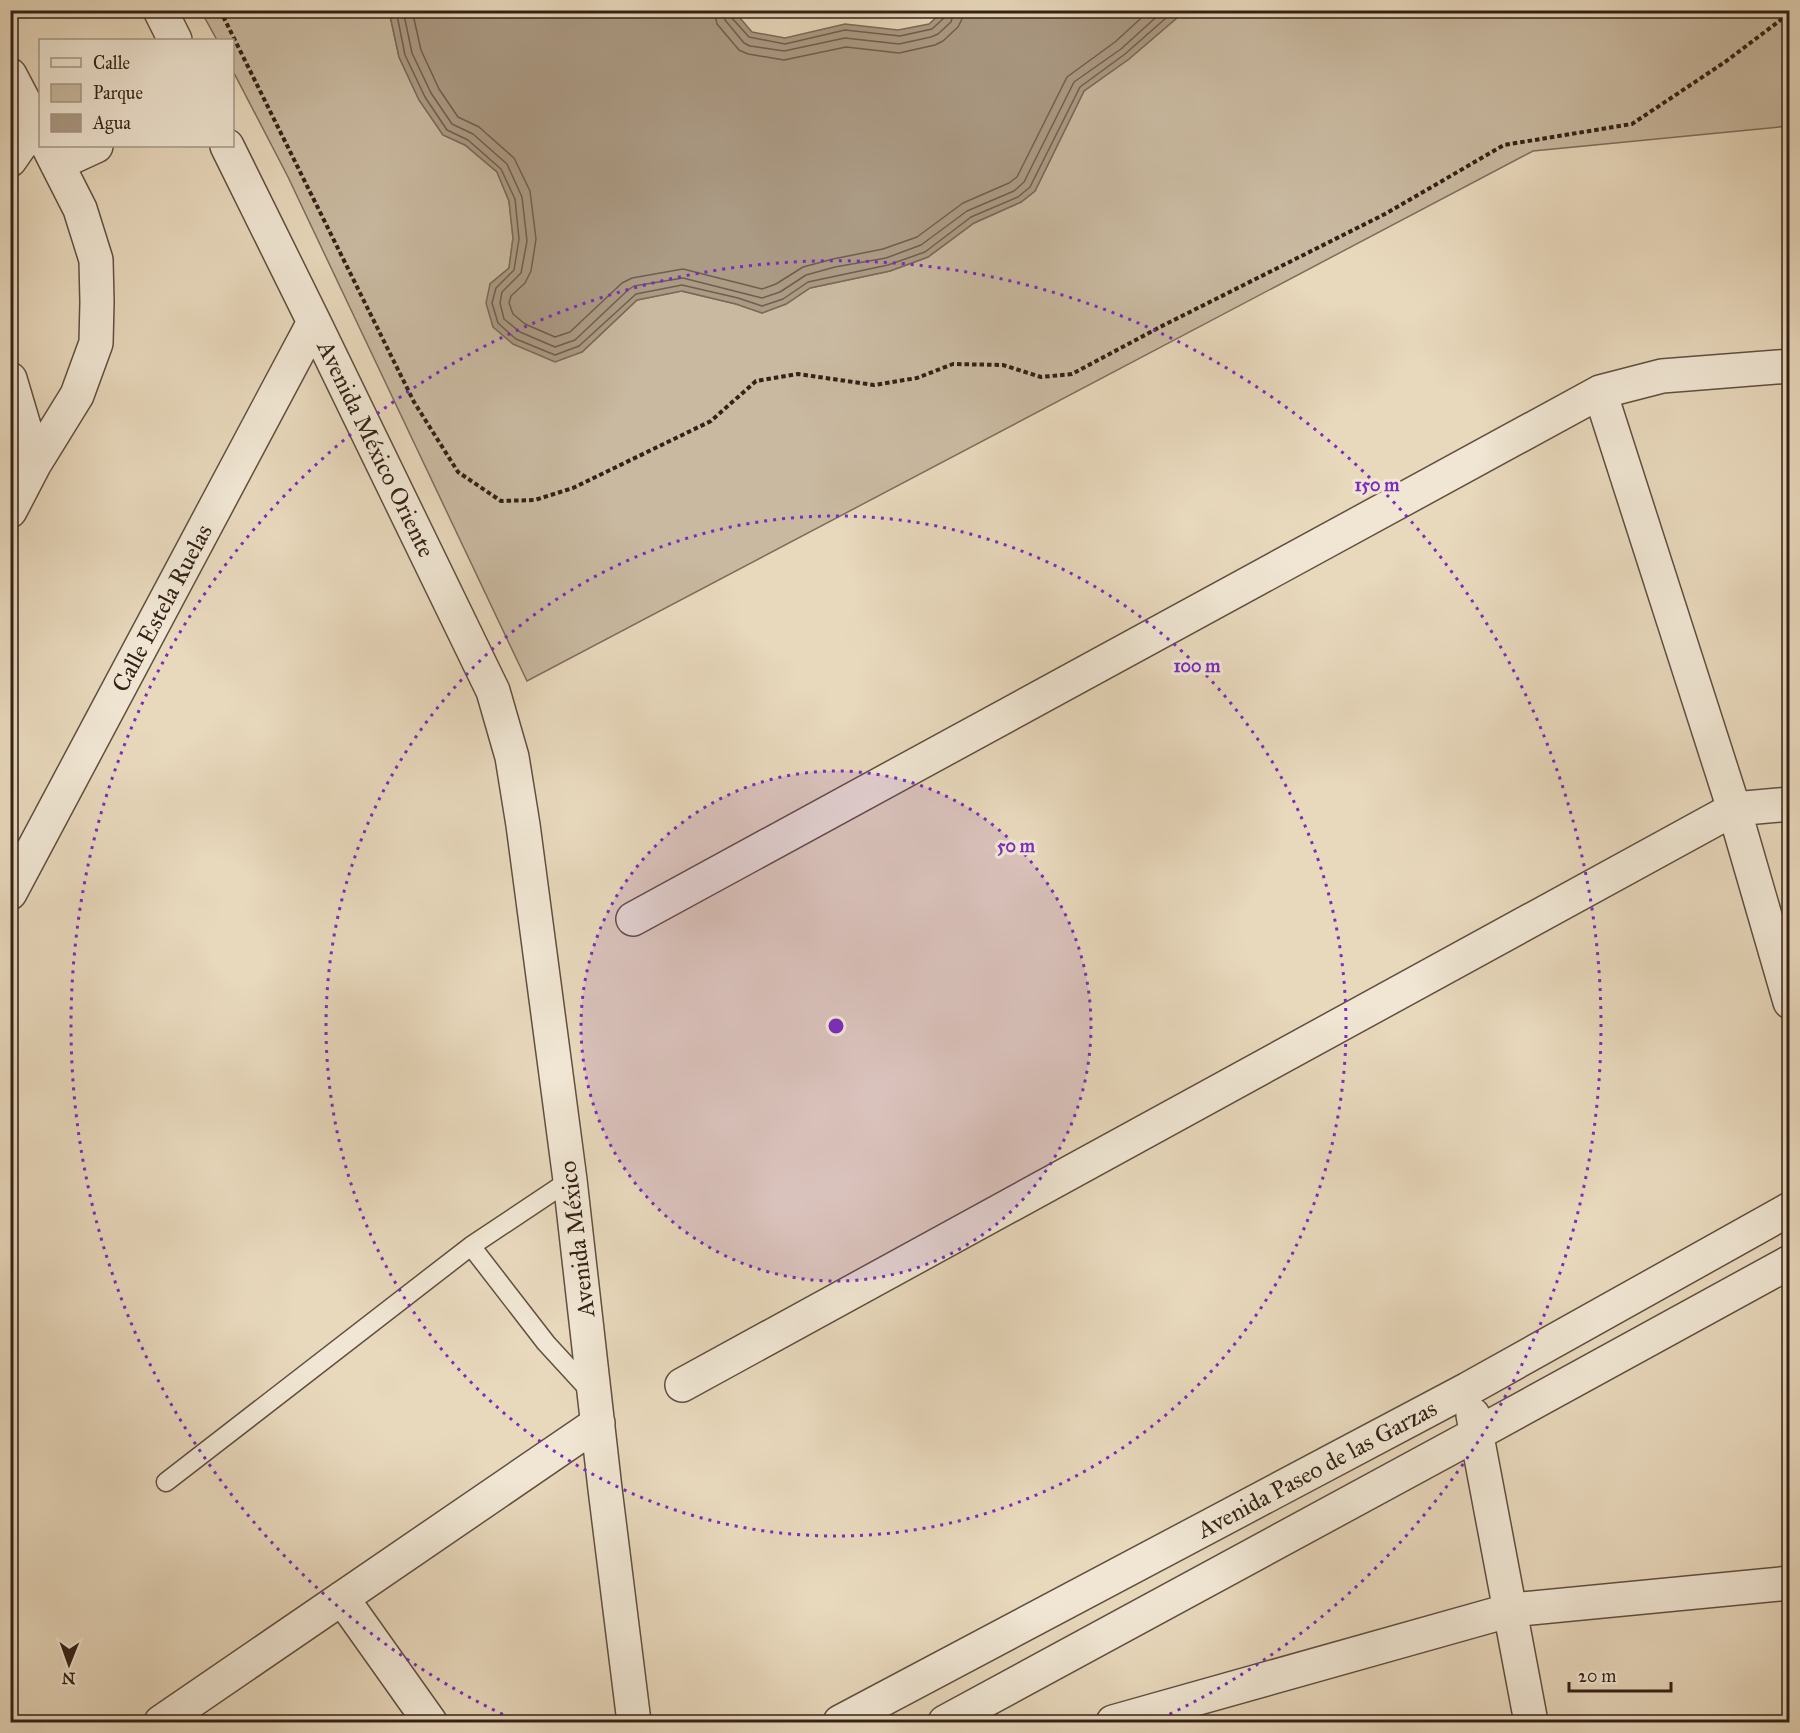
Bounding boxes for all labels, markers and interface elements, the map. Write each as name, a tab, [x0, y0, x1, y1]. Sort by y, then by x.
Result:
legend	[39, 39, 234, 147]
text: Calle	[93, 52, 130, 74]
text: Parque	[93, 82, 143, 105]
text: Agua	[92, 112, 131, 135]
street label: Avenida México Oriente	[310, 335, 442, 562]
text: 150 m	[1355, 474, 1400, 496]
street label: Calle Estela Ruelas	[105, 519, 219, 697]
text: 100 m	[1174, 655, 1221, 677]
text: 50 m	[997, 835, 1036, 857]
centre of rings	[826, 1016, 846, 1036]
street label: Avenida México	[553, 1159, 602, 1320]
street label: Avenida Paseo de las Garzas	[1191, 1393, 1442, 1545]
north arrow	[39, 1634, 99, 1694]
scale bar	[1569, 1655, 1671, 1693]
text: 20 m	[1578, 1665, 1616, 1687]
text: N	[61, 1669, 76, 1688]

